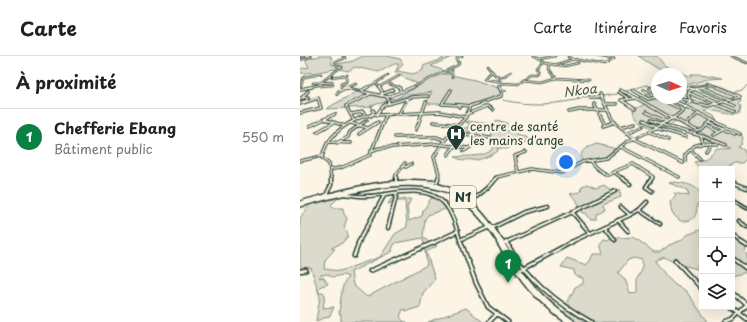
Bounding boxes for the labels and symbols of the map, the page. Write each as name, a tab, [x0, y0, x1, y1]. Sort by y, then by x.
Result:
north arrow	[651, 68, 687, 104]
water label: Nkoa	[562, 78, 599, 101]
place label: centre de santé les mains d'ange	[470, 117, 564, 149]
hospital icon: centre de santé les mains d'ange	[445, 123, 467, 151]
your location	[556, 152, 576, 172]
road number: N1	[450, 186, 476, 208]
pin: 1	[495, 250, 521, 283]

